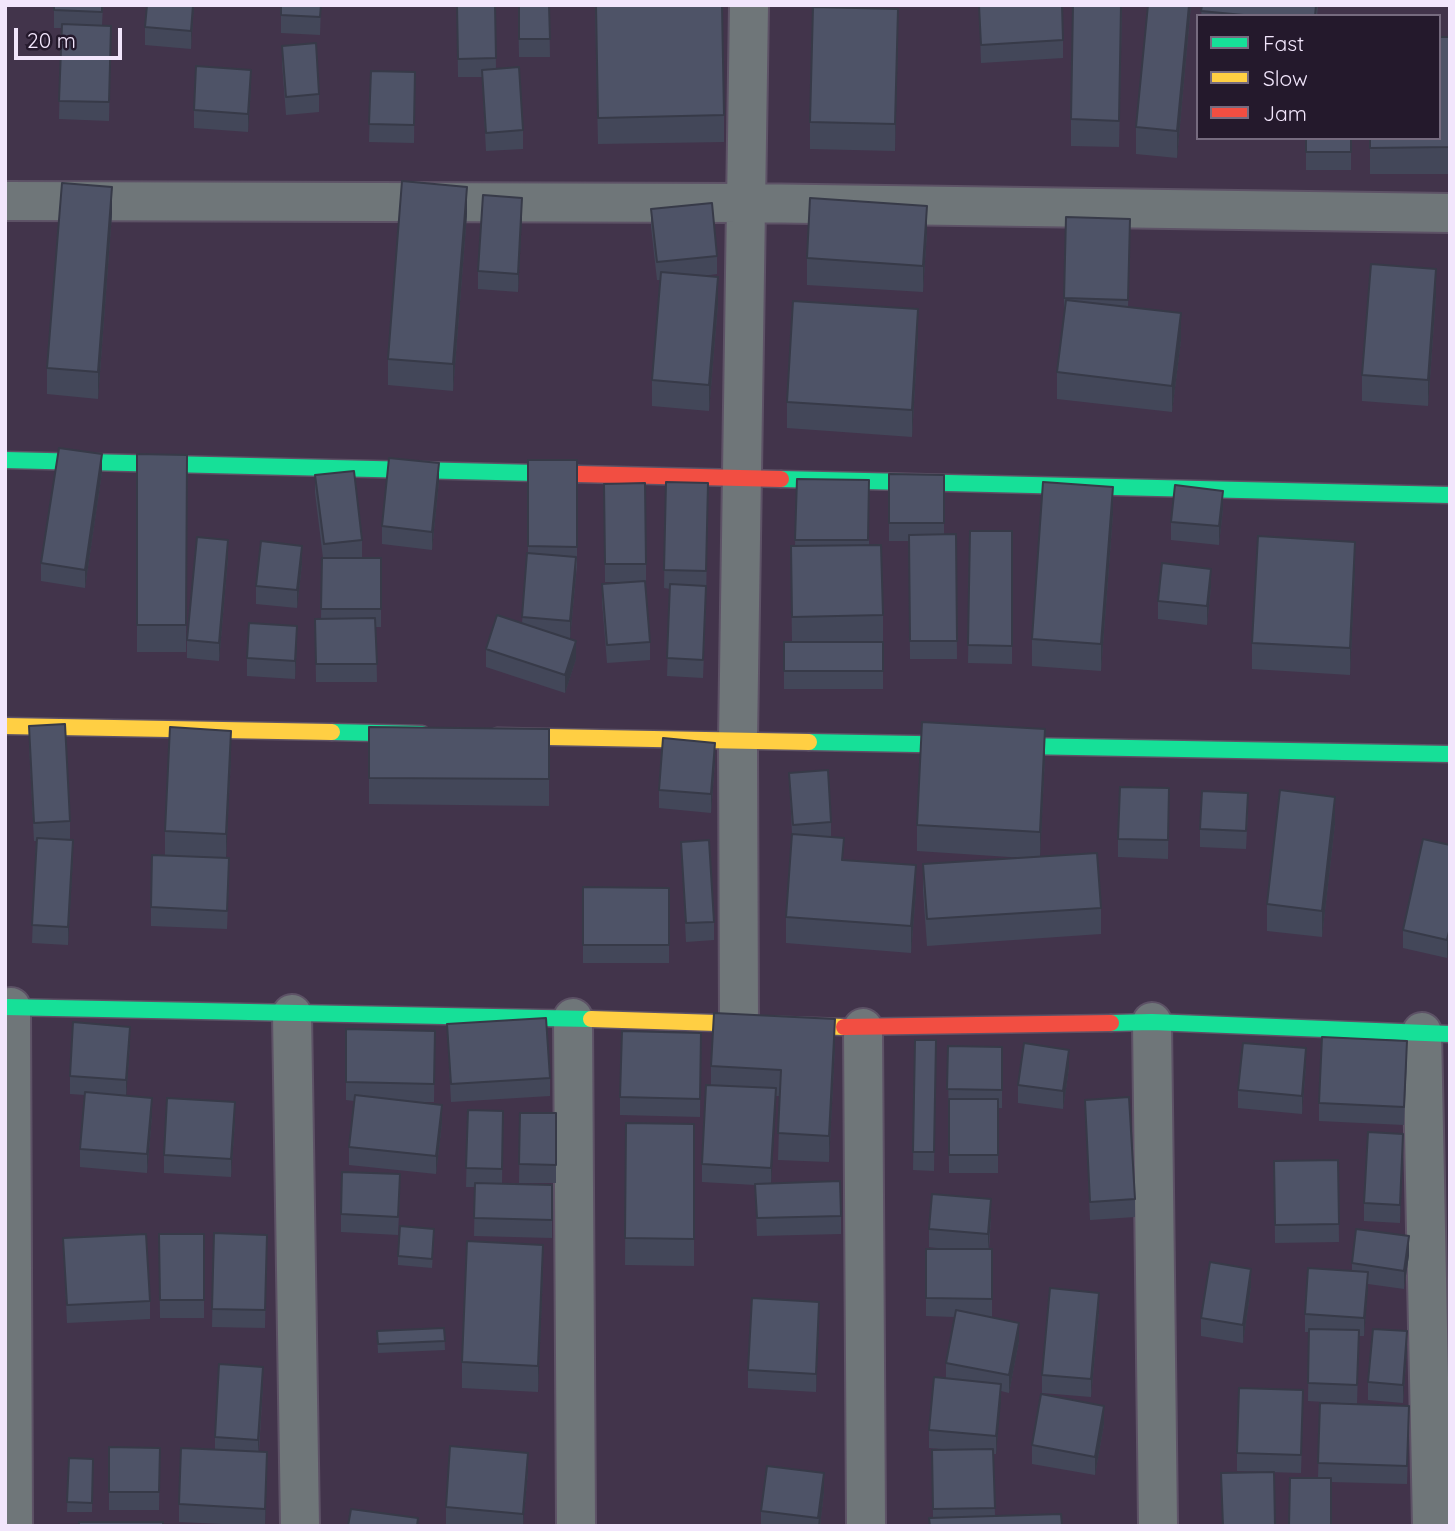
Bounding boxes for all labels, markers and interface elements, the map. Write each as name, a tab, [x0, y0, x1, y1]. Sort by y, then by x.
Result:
scale bar	[18, 14, 126, 58]
legend	[1196, 14, 1441, 140]
text: 20 m	[27, 27, 76, 53]
text: Fast	[1263, 30, 1304, 56]
text: Slow	[1263, 65, 1308, 91]
text: Jam	[1263, 100, 1307, 126]

